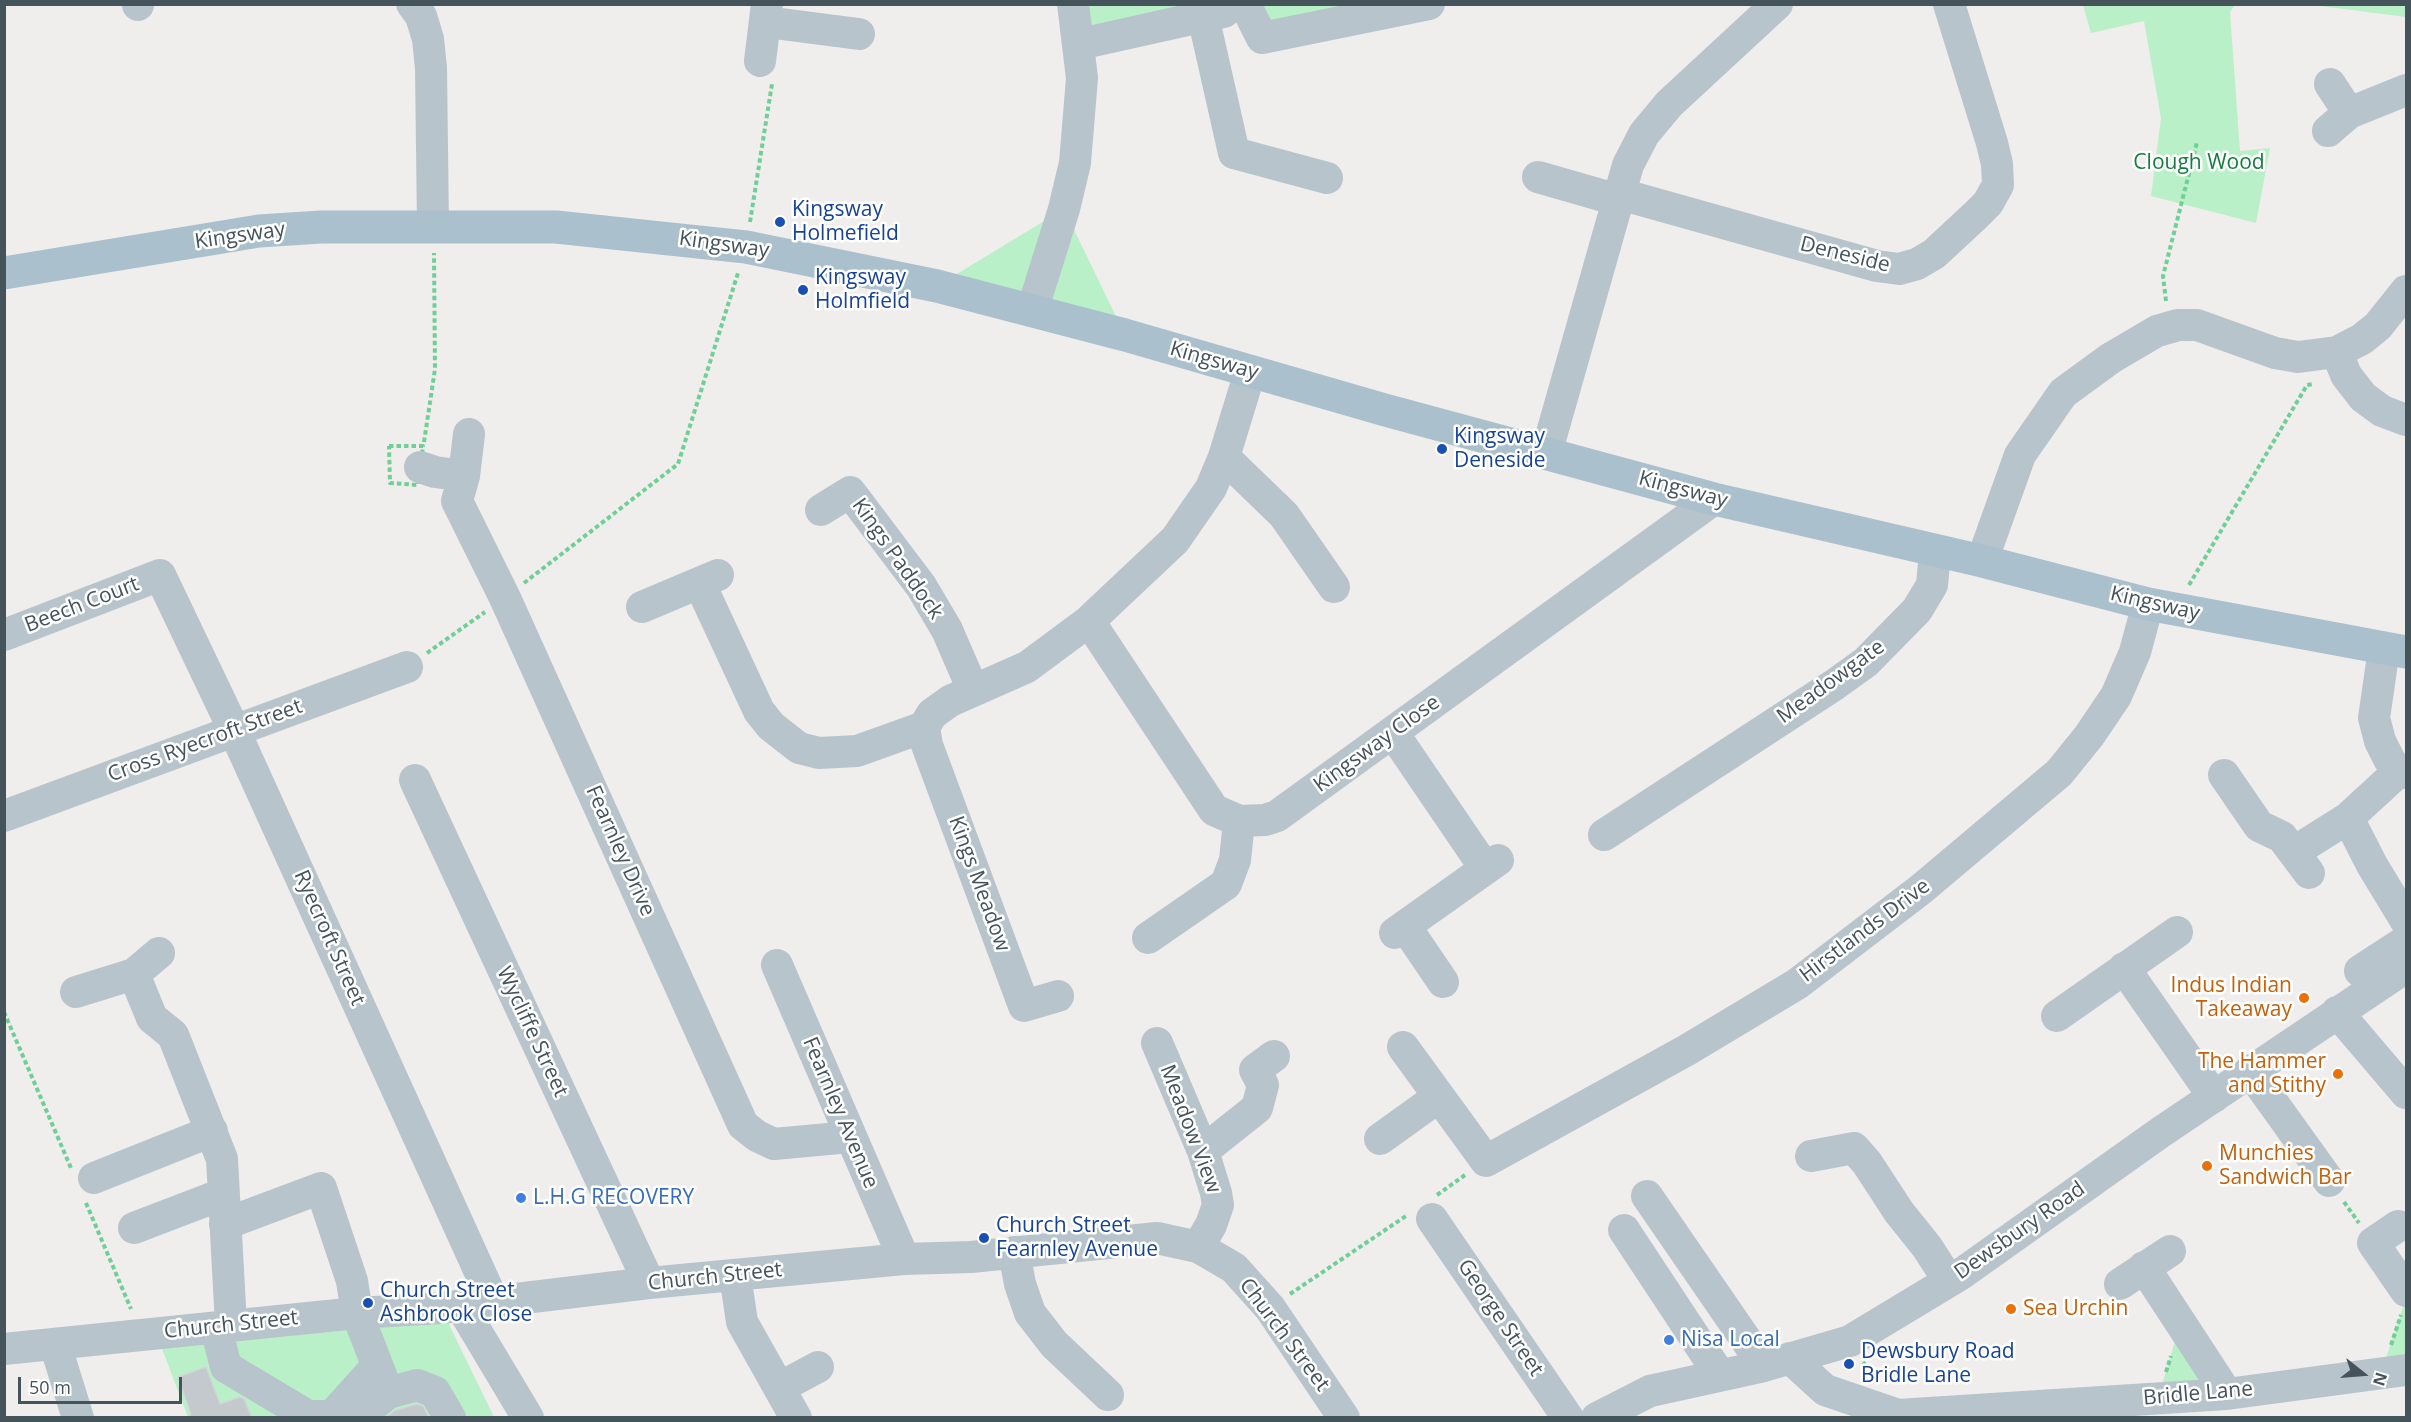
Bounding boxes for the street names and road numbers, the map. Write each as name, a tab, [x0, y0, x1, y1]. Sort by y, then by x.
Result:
street label: Kingsway	[193, 217, 287, 255]
street label: Kingsway	[677, 226, 771, 264]
street label: Deneside	[1797, 232, 1893, 278]
street label: Kingsway	[1167, 336, 1261, 386]
street label: Kingsway	[1636, 466, 1730, 514]
street label: Kings Paddock	[846, 494, 948, 624]
street label: Beech Court	[21, 572, 143, 638]
street label: Kingsway	[2108, 581, 2202, 627]
street label: Meadowgate	[1772, 635, 1890, 729]
street label: Kingsway Close	[1309, 690, 1445, 798]
street label: Cross Ryecroft Street	[104, 694, 306, 788]
street label: Fearnley Drive	[580, 782, 660, 920]
street label: Kings Meadow	[943, 813, 1015, 955]
street label: Ryecroft Street	[288, 867, 370, 1009]
street label: Hirstlands Drive	[1795, 874, 1935, 988]
street label: Wycliffe Street	[491, 963, 573, 1101]
street label: Fearnley Avenue	[797, 1034, 883, 1192]
street label: Meadow View	[1154, 1061, 1226, 1197]
street label: Dewsbury Road	[1950, 1177, 2090, 1285]
street label: George Street	[1452, 1255, 1548, 1381]
street label: Church Street	[647, 1257, 783, 1297]
street label: Church Street	[1233, 1274, 1335, 1396]
street label: Church Street	[163, 1305, 299, 1345]
street label: Bridle Lane	[2142, 1377, 2254, 1411]

